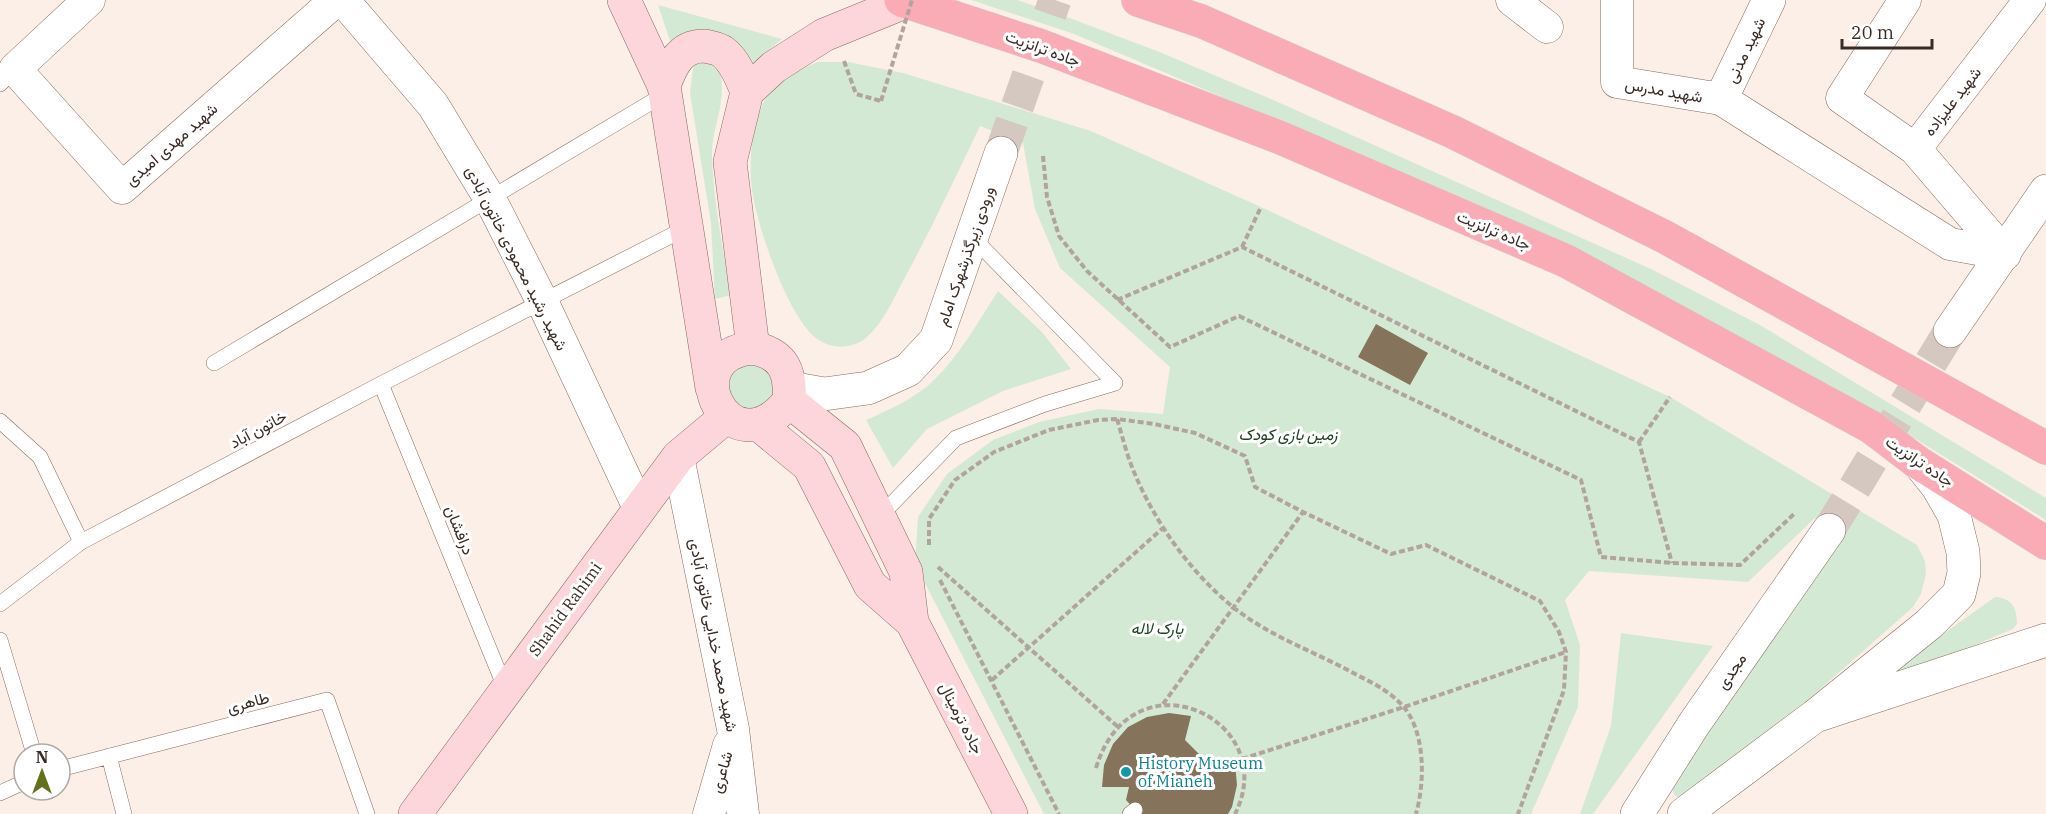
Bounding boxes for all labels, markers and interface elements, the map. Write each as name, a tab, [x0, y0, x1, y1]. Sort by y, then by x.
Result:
scale bar	[1842, 12, 1932, 50]
street label: شهید مدنی	[1721, 14, 1770, 87]
text: 20 m	[1851, 21, 1894, 44]
street label: جاده ترانزیت	[1003, 25, 1083, 72]
street label: شهید علیزاده	[1919, 62, 1986, 140]
street label: شهید مدرس	[1623, 73, 1705, 108]
street label: شهید مهدی امیدی	[120, 98, 222, 191]
street label: شهید رشید محمودی خاتون آبادی	[461, 162, 572, 354]
street label: ورودی زیرگذرشهرک امام	[932, 183, 999, 329]
street label: جاده ترانزیت	[1454, 206, 1534, 255]
street label: خاتون آباد	[226, 406, 291, 453]
park label: زمین بازی کودک	[1239, 424, 1339, 445]
street label: جاده ترانزیت	[1882, 431, 1958, 492]
street label: درافشان	[440, 502, 479, 558]
street label: شهید محمد خدایی خاتون آبادی	[684, 537, 743, 734]
street label: Shahid Rahimi	[524, 558, 606, 660]
park label: پارک لاله	[1131, 618, 1184, 640]
street label: مجدی	[1712, 649, 1751, 693]
street label: جاده ترمینال	[935, 679, 989, 758]
street label: طاهری	[225, 687, 272, 718]
north arrow	[12, 742, 72, 802]
text: N	[36, 747, 48, 767]
street label: شاعری	[706, 749, 737, 796]
place label: History Museum of Mianeh	[1138, 753, 1263, 791]
marker: History Museum of Mianeh	[1119, 765, 1133, 779]

